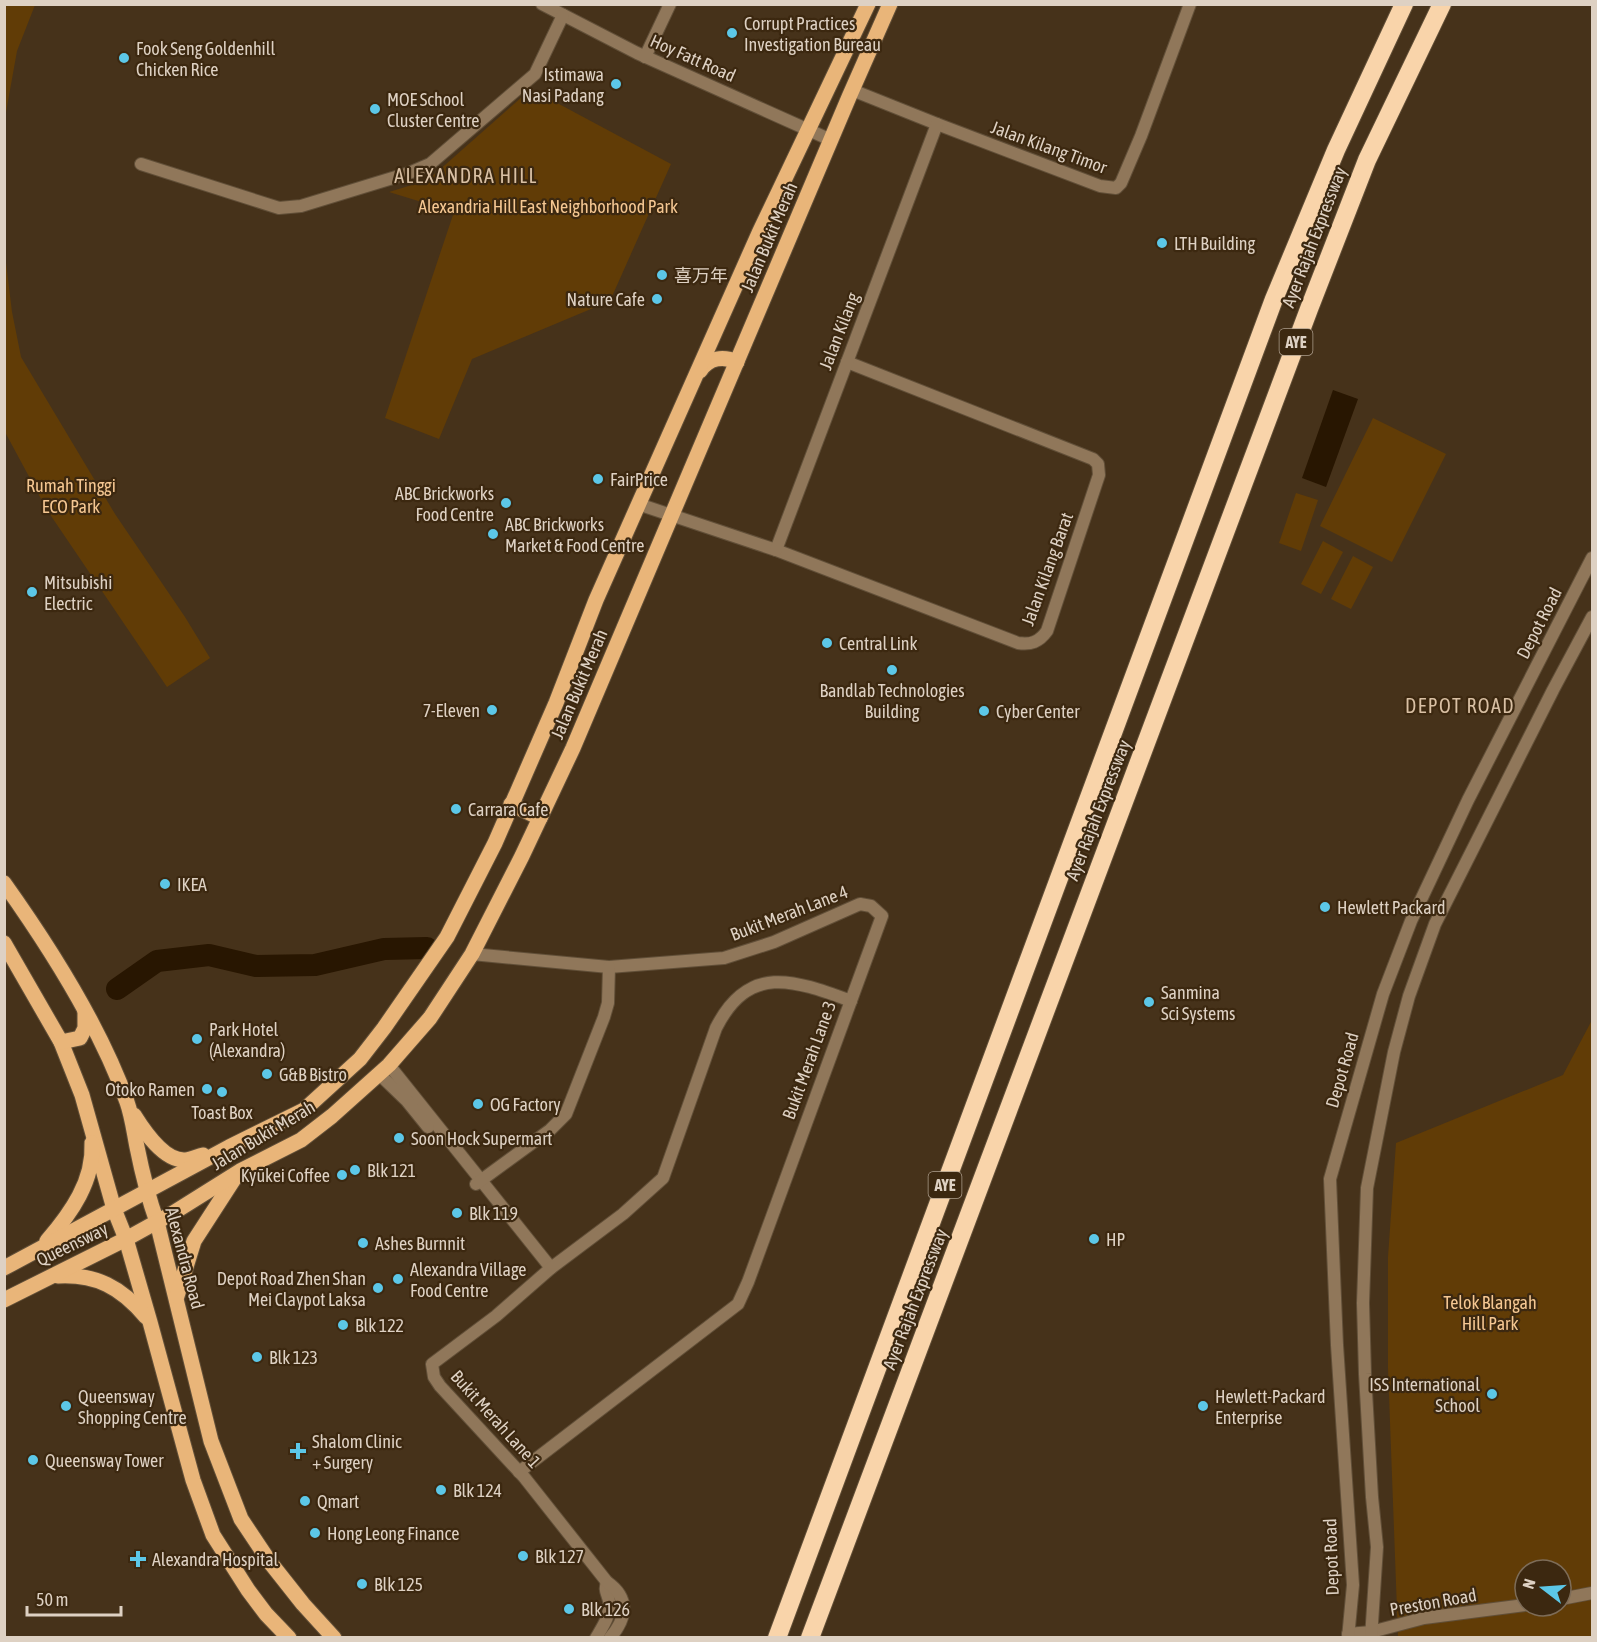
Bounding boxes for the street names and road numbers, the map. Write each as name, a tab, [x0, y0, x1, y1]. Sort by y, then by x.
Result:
street label: Hoy Fatt Road	[647, 30, 739, 86]
street label: Jalan Kilang Timor	[988, 116, 1111, 178]
street label: Ayer Rajah Expressway	[1277, 164, 1351, 310]
street label: Jalan Bukit Merah	[736, 179, 802, 295]
street label: Jalan Kilang	[815, 289, 863, 373]
road number: AYE	[1280, 329, 1312, 355]
street label: Jalan Kilang Barat	[1017, 510, 1077, 628]
street label: Depot Road	[1512, 584, 1566, 662]
street label: Jalan Bukit Merah	[546, 626, 612, 742]
street label: Ayer Rajah Expressway	[1061, 737, 1135, 883]
street label: Bukit Merah Lane 4	[727, 881, 851, 945]
street label: Bukit Merah Lane 3	[778, 998, 840, 1122]
street label: Depot Road	[1321, 1030, 1363, 1110]
street label: Jalan Bukit Merah	[207, 1096, 319, 1174]
road number: AYE	[928, 1172, 962, 1198]
street label: Alexandra Road	[161, 1205, 209, 1311]
street label: Queensway	[33, 1218, 111, 1270]
street label: Ayer Rajah Expressway	[878, 1226, 952, 1372]
street label: Bukit Merah Lane 1	[447, 1366, 545, 1472]
street label: Depot Road	[1319, 1518, 1343, 1596]
street label: Preston Road	[1388, 1584, 1478, 1620]

